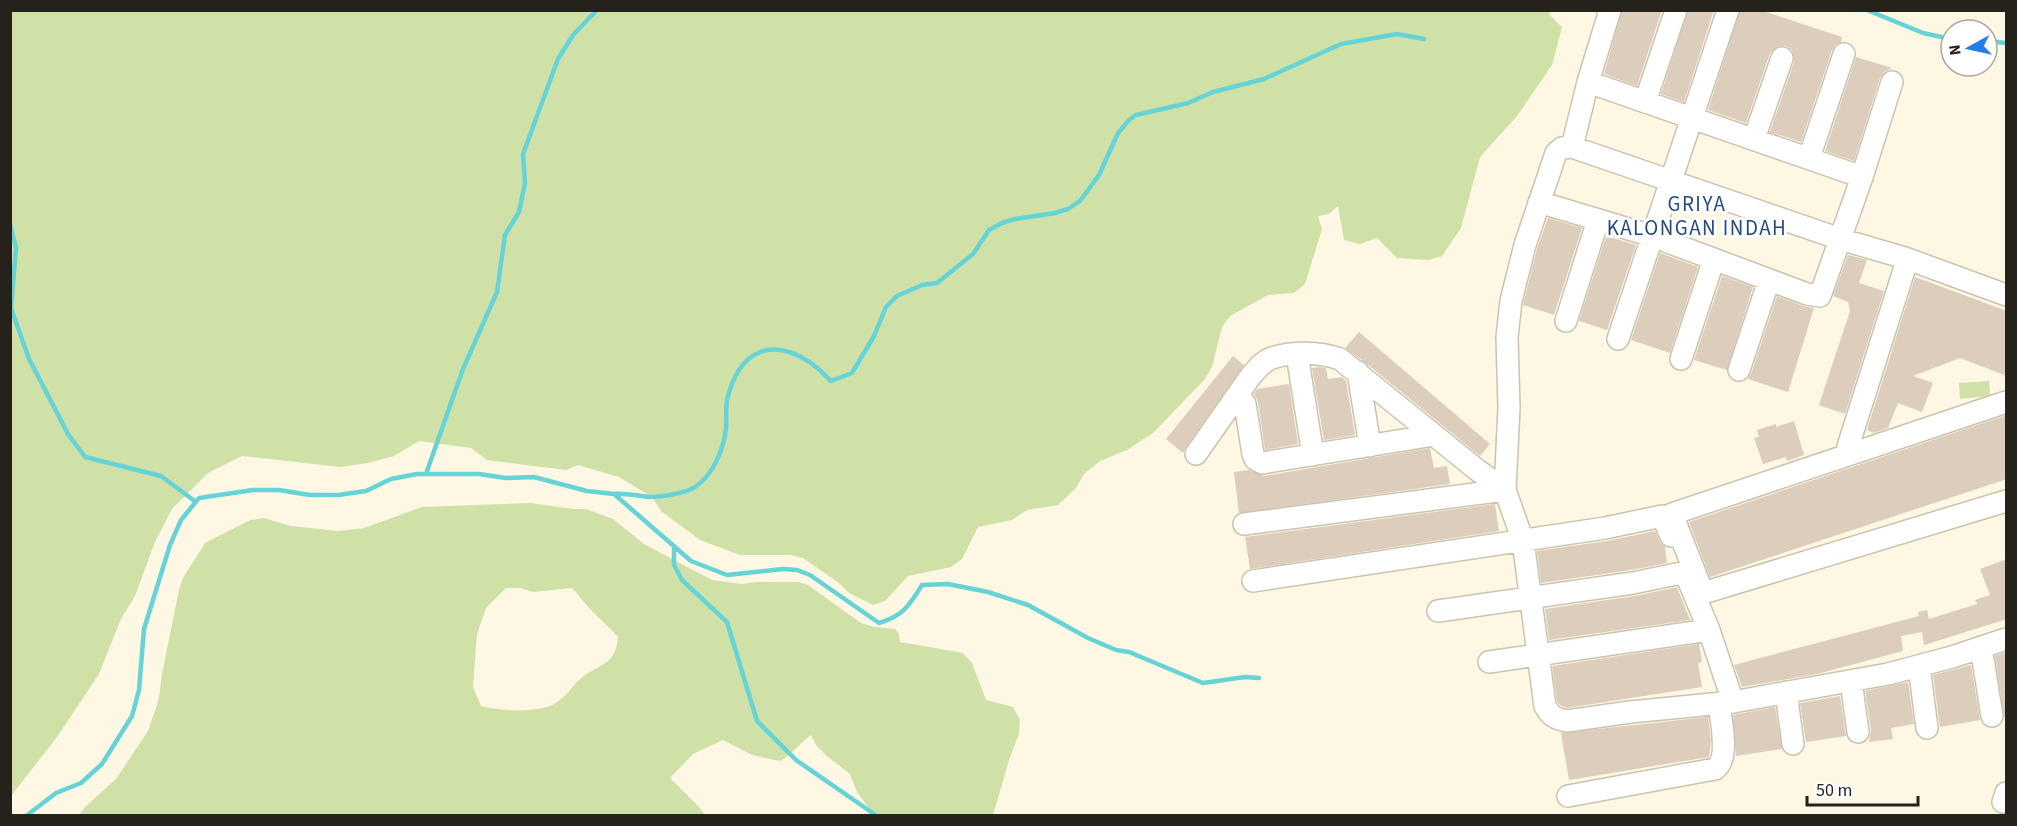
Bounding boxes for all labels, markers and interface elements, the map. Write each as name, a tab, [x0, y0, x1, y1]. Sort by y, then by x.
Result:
north arrow	[1939, 18, 1999, 78]
text: N	[1944, 43, 1967, 57]
district label: GRIYA KALONGAN INDAH	[1607, 189, 1787, 243]
scale bar	[1807, 769, 1918, 807]
text: 50 m	[1816, 778, 1852, 803]

